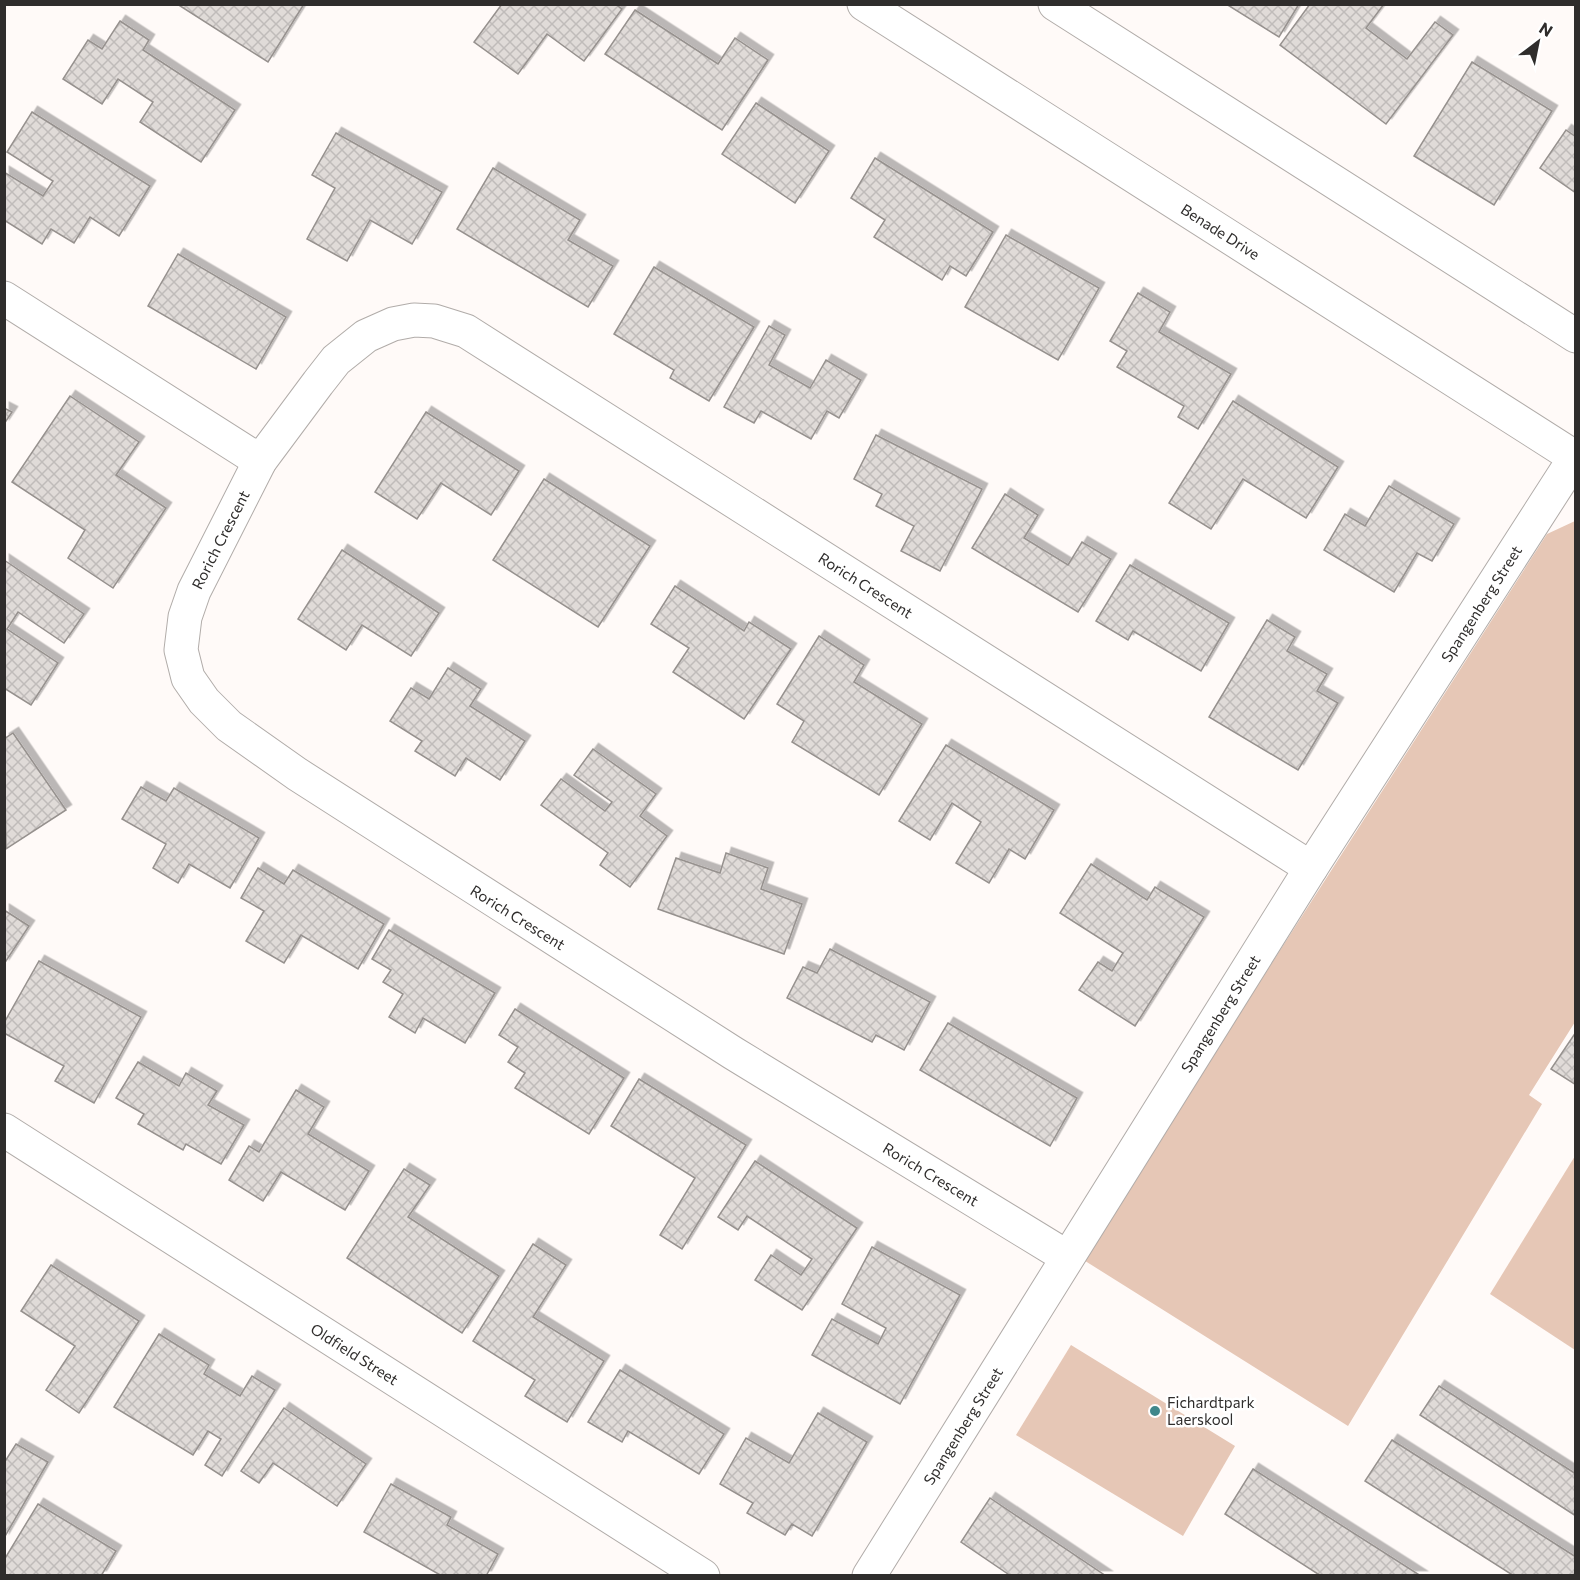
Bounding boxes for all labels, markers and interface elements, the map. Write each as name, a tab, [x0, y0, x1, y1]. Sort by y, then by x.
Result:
north arrow	[1508, 12, 1568, 72]
text: N	[1536, 18, 1556, 40]
street label: Benade Drive	[1178, 200, 1263, 263]
street label: Rorich Crescent	[188, 487, 253, 592]
street label: Spangenberg Street	[1437, 542, 1525, 665]
street label: Rorich Crescent	[815, 548, 916, 622]
street label: Rorich Crescent	[467, 881, 569, 953]
street label: Spangenberg Street	[1177, 952, 1263, 1076]
street label: Rorich Crescent	[880, 1138, 982, 1210]
street label: Oldfield Street	[308, 1319, 402, 1388]
street label: Spangenberg Street	[919, 1364, 1006, 1488]
place label: Fichardtpark Laerskool	[1167, 1393, 1255, 1428]
marker: Fichardtpark Laerskool	[1148, 1404, 1162, 1418]

